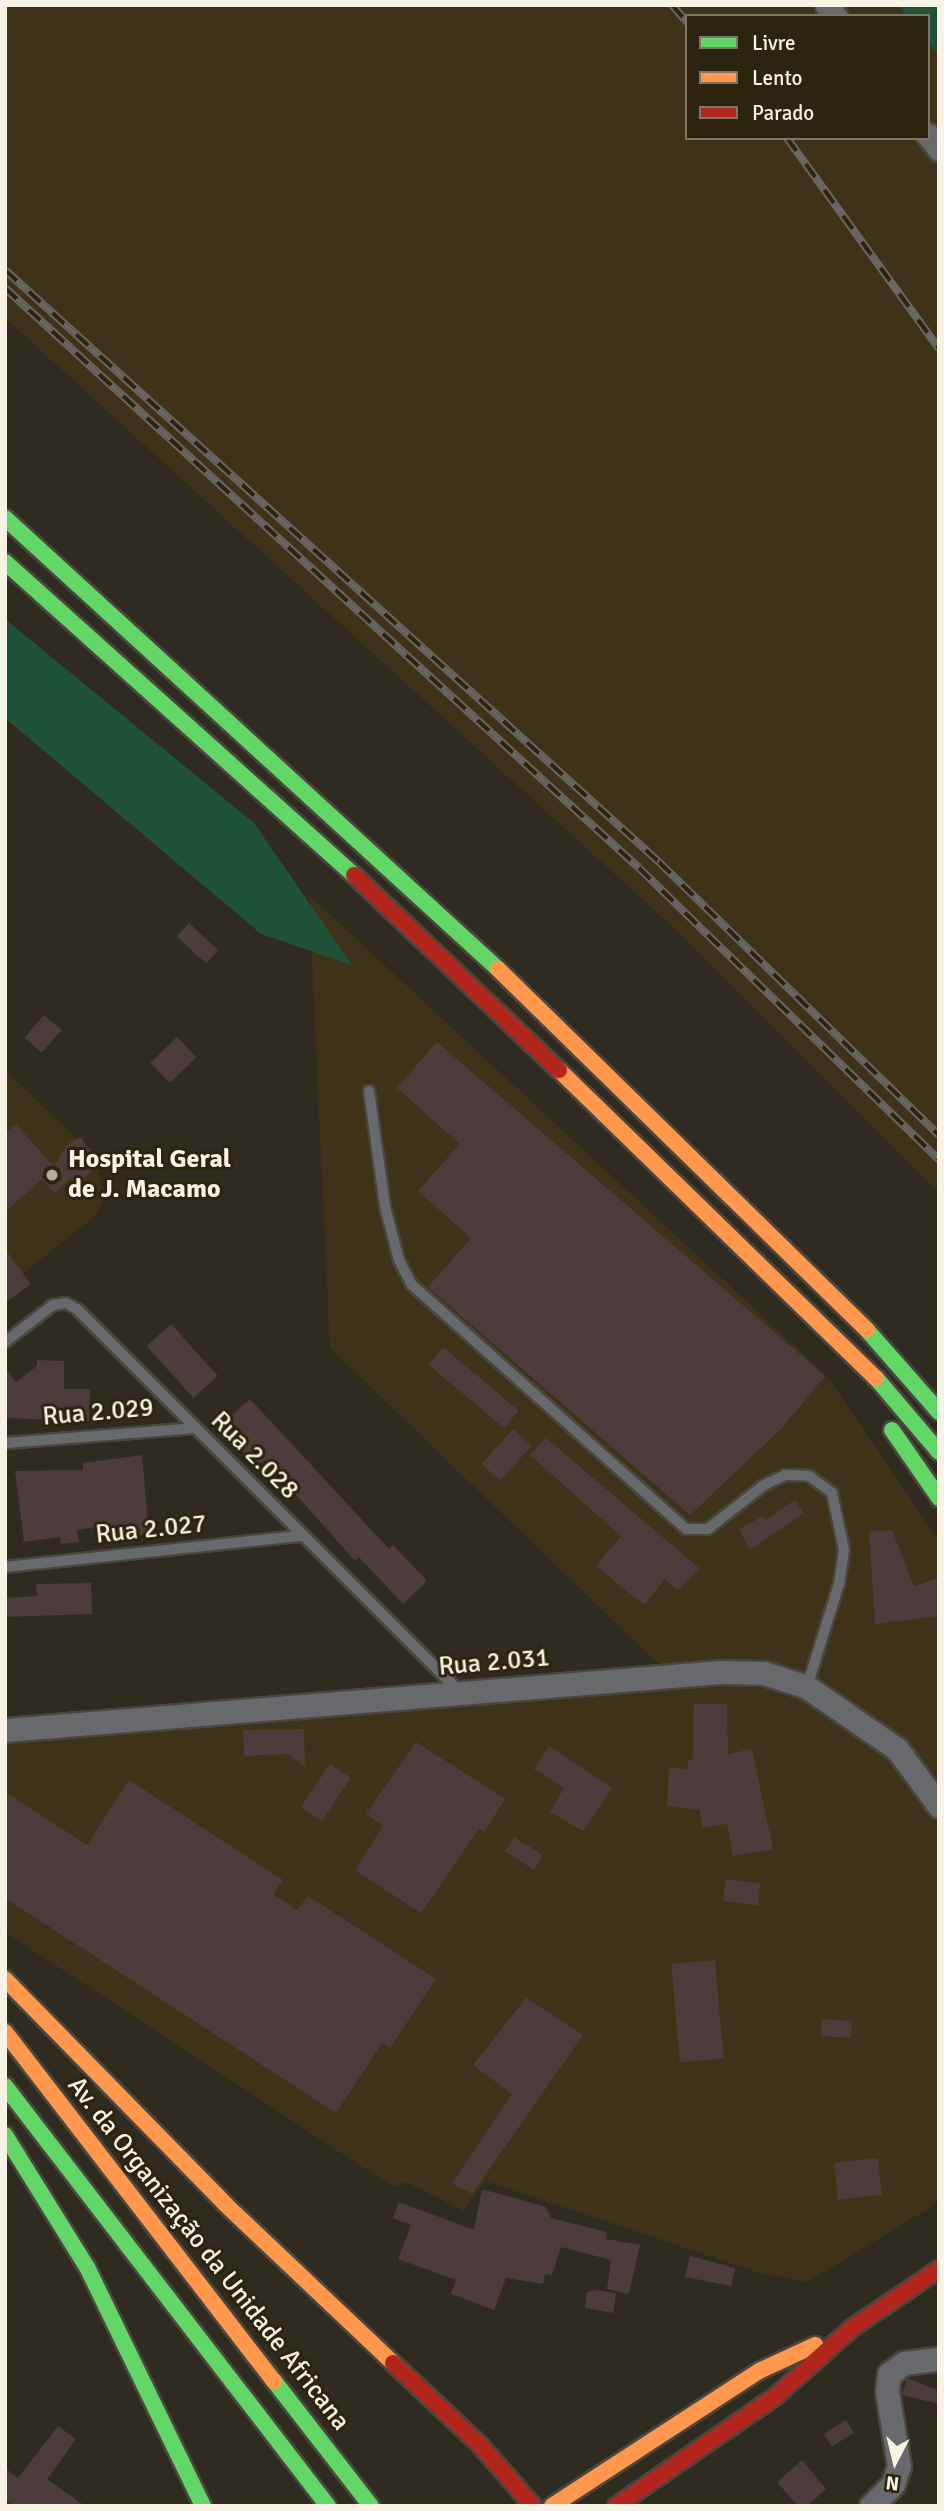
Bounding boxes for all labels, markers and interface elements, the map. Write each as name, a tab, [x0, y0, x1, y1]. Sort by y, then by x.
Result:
legend	[685, 14, 930, 140]
text: Livre	[752, 30, 795, 56]
text: Lento	[752, 65, 802, 91]
text: Parado	[752, 100, 814, 126]
place label: Hospital Geral de J. Macamo	[68, 1144, 231, 1206]
marker: Hospital Geral de J. Macamo	[42, 1165, 62, 1185]
street label: Rua 2.029	[41, 1393, 155, 1433]
street label: Rua 2.028	[204, 1406, 304, 1506]
street label: Rua 2.027	[94, 1509, 208, 1551]
street label: Rua 2.031	[437, 1643, 551, 1683]
street label: Av. da Organização da Unidade Africana	[60, 2071, 356, 2437]
north arrow	[860, 2427, 930, 2497]
text: N	[884, 2470, 900, 2496]

